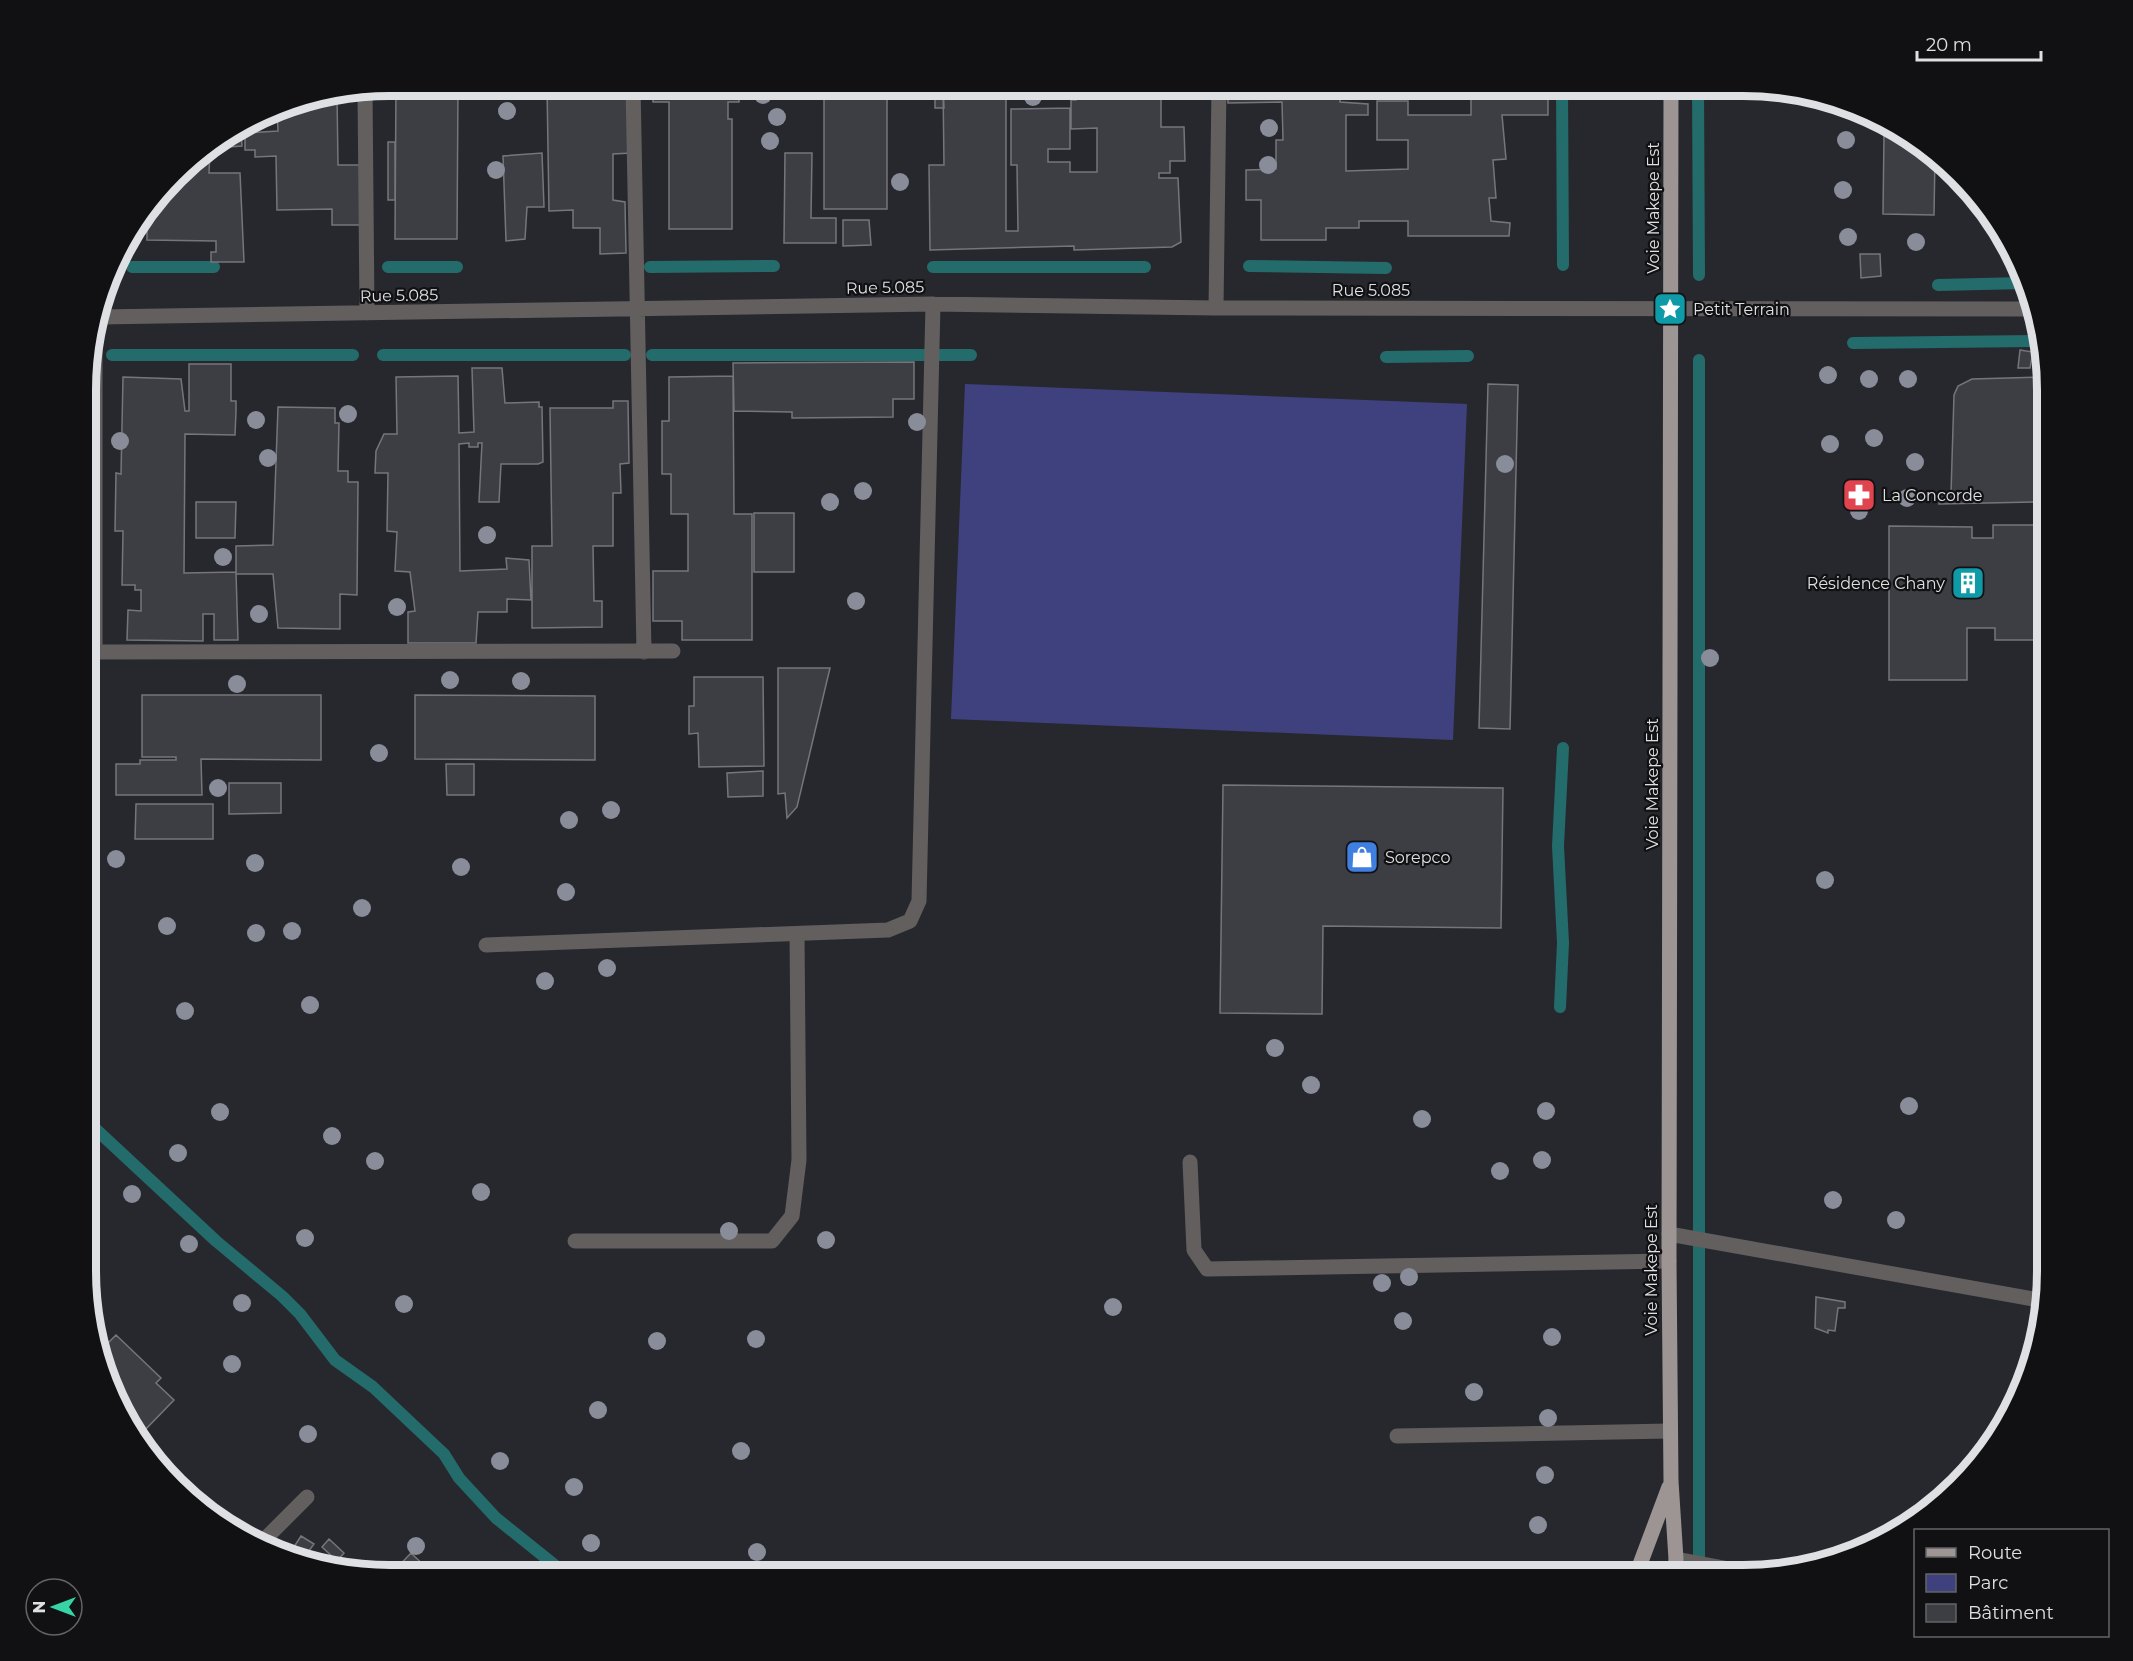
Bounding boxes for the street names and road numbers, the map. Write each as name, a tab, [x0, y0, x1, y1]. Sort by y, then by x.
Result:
street label: Voie Makepe Est	[1644, 142, 1663, 274]
street label: Rue 5.085	[846, 277, 924, 298]
street label: Rue 5.085	[1332, 281, 1410, 300]
street label: Rue 5.085	[360, 285, 438, 306]
street label: Voie Makepe Est	[1643, 718, 1662, 850]
street label: Voie Makepe Est	[1642, 1204, 1661, 1336]

